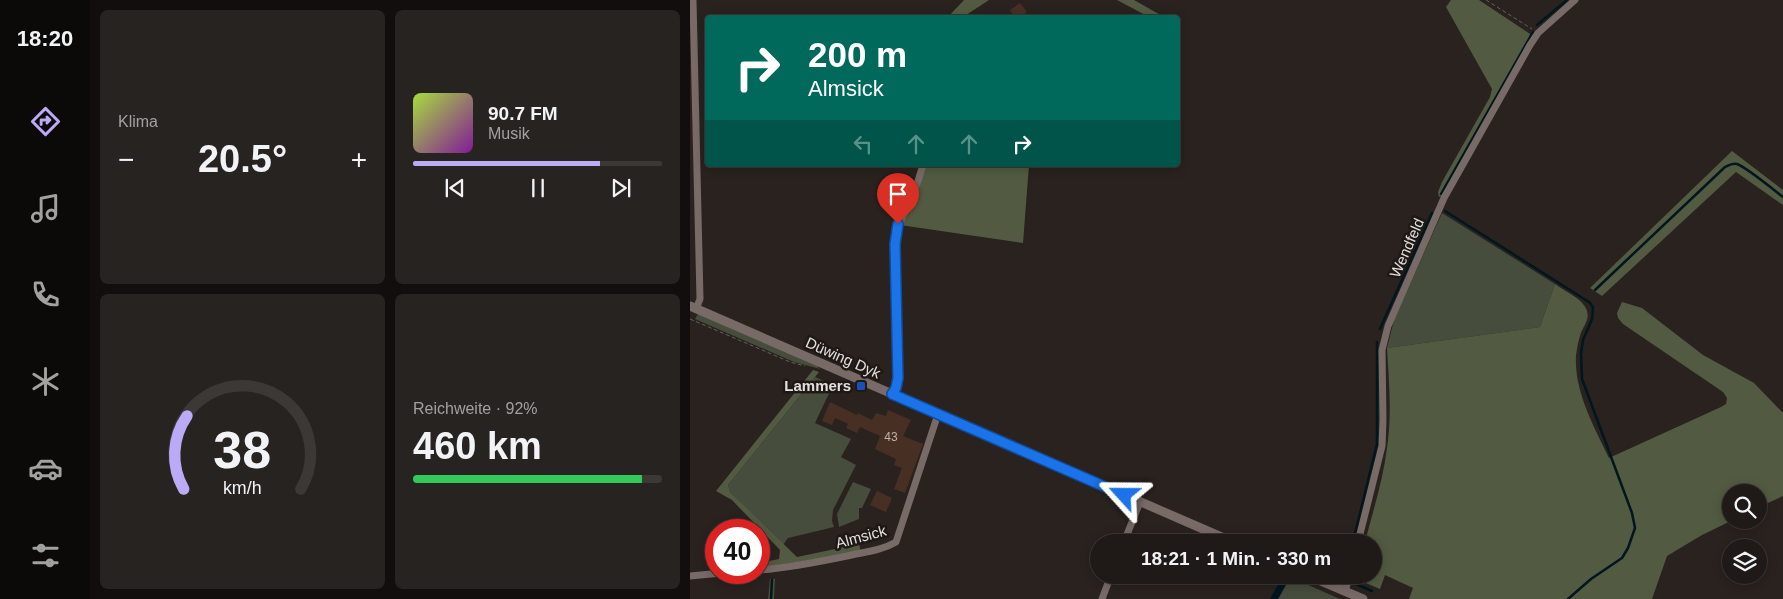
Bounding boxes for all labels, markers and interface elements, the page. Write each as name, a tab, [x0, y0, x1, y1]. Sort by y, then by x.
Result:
text: 18:20	[17, 26, 73, 51]
icon: right	[725, 35, 790, 100]
text: 200 m	[808, 35, 907, 74]
text: Almsick	[808, 76, 884, 101]
text: 90.7 FM	[488, 103, 558, 124]
icon: directions	[28, 104, 63, 139]
text: Klima	[118, 113, 158, 130]
text: Musik	[488, 125, 530, 142]
icon: left	[849, 130, 877, 158]
icon: ahead	[902, 130, 930, 158]
icon: ahead	[955, 130, 983, 158]
icon: right	[1008, 130, 1036, 158]
text: 20.5°	[198, 138, 287, 180]
text: −	[118, 144, 134, 175]
text: +	[351, 144, 367, 175]
pin	[877, 173, 919, 224]
icon: previous	[441, 174, 469, 202]
icon: pause	[524, 174, 552, 202]
icon: next	[607, 174, 635, 202]
icon: arrive	[884, 180, 912, 208]
icon: music	[28, 191, 63, 226]
street label: Wendfeld	[1386, 216, 1427, 280]
icon: phone	[28, 277, 63, 312]
street label: Düwing Dyk	[803, 334, 884, 382]
icon: climate	[28, 364, 63, 399]
place label: Lammers	[784, 377, 851, 394]
marker: Lammers	[855, 380, 867, 392]
text: Reichweite · 92%	[413, 400, 538, 417]
text: 38	[214, 421, 271, 479]
text: 460 km	[413, 425, 542, 467]
house number: 43	[884, 430, 898, 444]
icon: car	[28, 451, 63, 486]
position arrow	[1097, 468, 1149, 520]
text: km/h	[223, 478, 262, 498]
map controls	[1722, 484, 1767, 584]
button: search	[1722, 484, 1767, 529]
speed limit sign: 40	[705, 519, 770, 584]
street label: Almsick	[834, 521, 889, 551]
icon: filters	[28, 538, 63, 573]
button: layers	[1722, 539, 1767, 584]
text: 18:21 · 1 Min. · 330 m	[1141, 548, 1331, 569]

